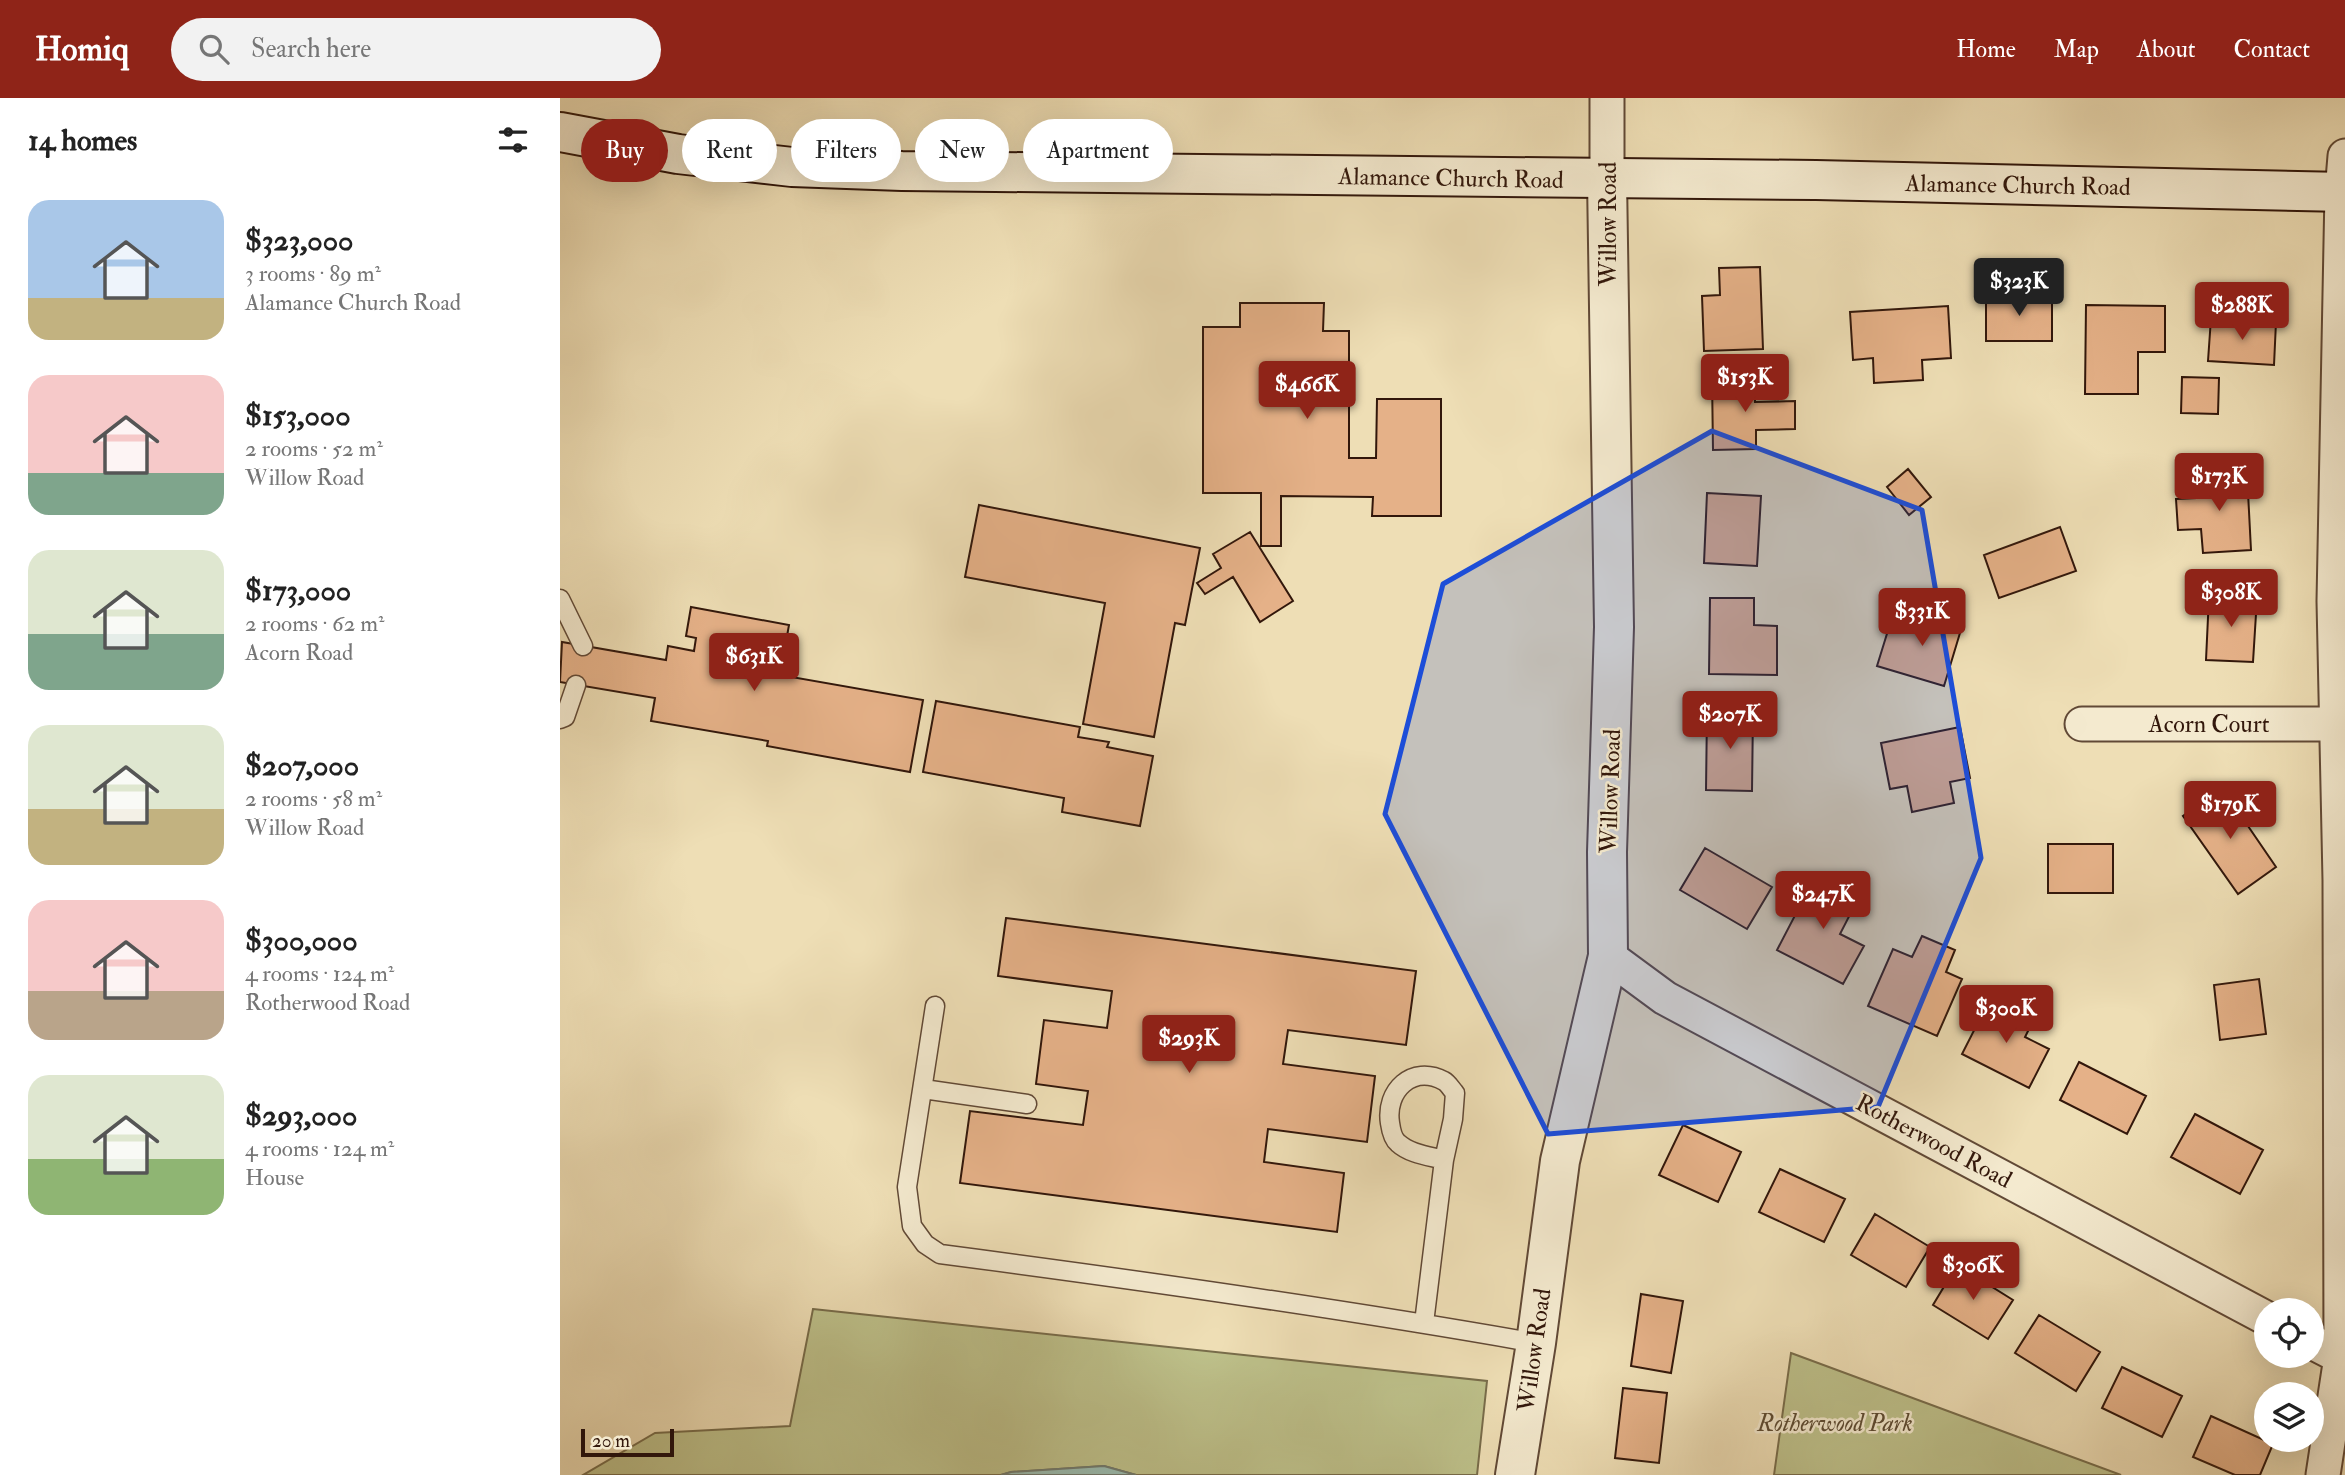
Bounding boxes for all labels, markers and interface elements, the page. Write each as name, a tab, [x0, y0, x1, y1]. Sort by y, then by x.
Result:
search box	[171, 18, 661, 81]
text: Homiq	[35, 29, 129, 70]
icon: search	[195, 30, 233, 68]
text: Search here	[251, 33, 371, 65]
text: Home	[1956, 34, 2016, 65]
text: Map	[2054, 34, 2099, 65]
text: About	[2137, 34, 2196, 65]
text: Contact	[2234, 34, 2310, 65]
chip: Buy	[581, 119, 668, 182]
chip: Rent	[682, 119, 777, 182]
chip: Filters	[791, 119, 901, 182]
chip: New	[915, 119, 1009, 182]
chip: Apartment	[1023, 119, 1173, 182]
icon: filters	[494, 121, 532, 159]
text: 14 homes	[28, 122, 137, 159]
street label: Alamance Church Road	[1337, 161, 1564, 196]
street label: Willow Road	[1593, 162, 1624, 287]
street label: Alamance Church Road	[1904, 168, 2131, 203]
text: $323,000	[245, 222, 354, 259]
icon: home	[84, 228, 168, 312]
pin: $323K	[1970, 258, 2068, 318]
text: 3 rooms · 89 m²	[245, 259, 381, 288]
text: $323K	[1990, 266, 2048, 295]
pin: $288K	[2193, 282, 2291, 342]
text: Alamance Church Road	[245, 288, 461, 317]
text: $288K	[2211, 290, 2273, 319]
pin: $153K	[1696, 354, 1794, 414]
pin: $466K	[1258, 362, 1356, 421]
text: $153K	[1717, 362, 1773, 391]
text: $466K	[1275, 369, 1339, 398]
text: $153,000	[245, 397, 351, 434]
icon: home	[84, 403, 168, 487]
text: 2 rooms · 52 m²	[245, 434, 383, 463]
pin: $173K	[2170, 454, 2268, 513]
text: $173K	[2191, 461, 2247, 490]
text: Willow Road	[245, 463, 364, 492]
pin: $308K	[2182, 570, 2280, 629]
text: $173,000	[245, 572, 351, 609]
text: $308K	[2201, 577, 2261, 606]
icon: home	[84, 578, 168, 662]
pin: $331K	[1873, 588, 1971, 648]
text: $331K	[1895, 596, 1949, 625]
text: 2 rooms · 62 m²	[245, 609, 384, 638]
pin: $631K	[705, 634, 803, 693]
text: Acorn Road	[245, 638, 353, 667]
text: $631K	[725, 641, 783, 670]
pin: $207K	[1681, 692, 1779, 751]
text: $207K	[1698, 699, 1762, 728]
street label: Acorn Court	[2147, 709, 2270, 740]
street label: Willow Road	[1593, 728, 1628, 855]
text: $207,000	[245, 747, 359, 784]
icon: home	[84, 753, 168, 837]
pin: $179K	[2181, 782, 2279, 841]
text: 2 rooms · 58 m²	[245, 784, 382, 813]
text: $179K	[2200, 789, 2260, 818]
text: Willow Road	[245, 813, 364, 842]
pin: $247K	[1774, 872, 1872, 931]
text: $247K	[1791, 879, 1855, 908]
text: $300,000	[245, 922, 358, 959]
icon: home	[84, 928, 168, 1012]
text: 4 rooms · 124 m²	[245, 959, 394, 988]
pin: $300K	[1957, 986, 2055, 1045]
text: Rotherwood Road	[245, 988, 410, 1017]
text: $300K	[1975, 993, 2037, 1022]
pin: $293K	[1140, 1016, 1238, 1075]
text: $293K	[1158, 1023, 1220, 1052]
street label: Rotherwood Road	[1850, 1087, 2017, 1196]
text: $293,000	[245, 1097, 357, 1134]
icon: home	[84, 1103, 168, 1187]
text: 4 rooms · 124 m²	[245, 1134, 394, 1163]
text: House	[245, 1163, 304, 1192]
pin: $306K	[1924, 1242, 2022, 1302]
text: $306K	[1942, 1250, 2004, 1279]
street label: Willow Road	[1510, 1286, 1559, 1415]
map controls	[2254, 1298, 2324, 1452]
button: locate	[2254, 1298, 2324, 1368]
button: layers	[2254, 1382, 2324, 1452]
park label: Rotherwood Park	[1756, 1408, 1913, 1439]
scale bar	[581, 1426, 674, 1458]
text: 20 m	[592, 1429, 630, 1453]

